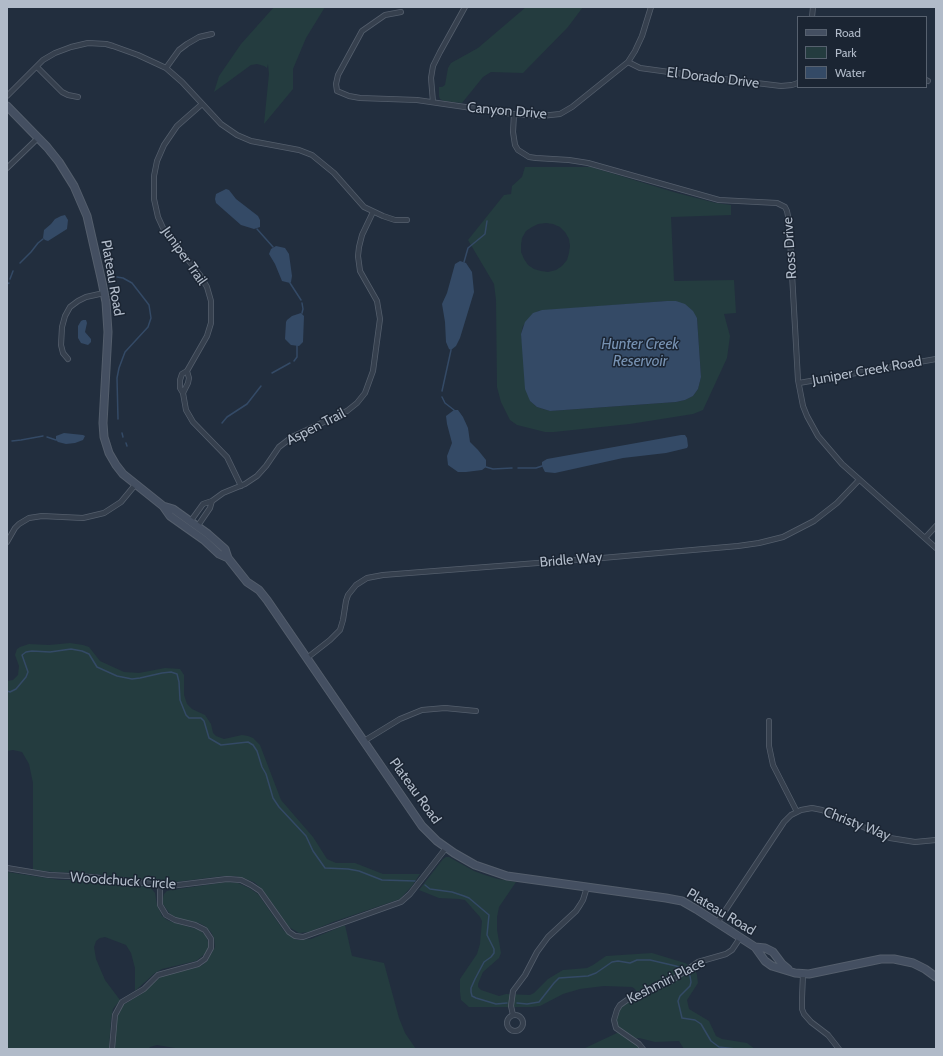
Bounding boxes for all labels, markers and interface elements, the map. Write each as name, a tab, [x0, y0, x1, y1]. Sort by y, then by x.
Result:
legend	[797, 16, 927, 88]
text: Road	[835, 25, 861, 40]
text: Park	[835, 45, 857, 60]
street label: El Dorado Drive	[666, 64, 760, 92]
text: Water	[835, 65, 865, 80]
street label: Canyon Drive	[466, 99, 548, 123]
street label: Ross Drive	[779, 216, 801, 280]
street label: Juniper Trail	[158, 223, 210, 289]
street label: Plateau Road	[97, 239, 127, 317]
water label: Hunter Creek Reservoir	[601, 336, 679, 371]
street label: Juniper Creek Road	[811, 353, 923, 389]
street label: Aspen Trail	[284, 405, 348, 449]
street label: Bridle Way	[539, 549, 603, 571]
street label: Plateau Road	[386, 755, 444, 827]
street label: Christy Way	[821, 804, 893, 844]
street label: Woodchuck Circle	[70, 869, 176, 893]
street label: Plateau Road	[684, 885, 758, 939]
street label: Keshmiri Place	[624, 954, 708, 1008]

